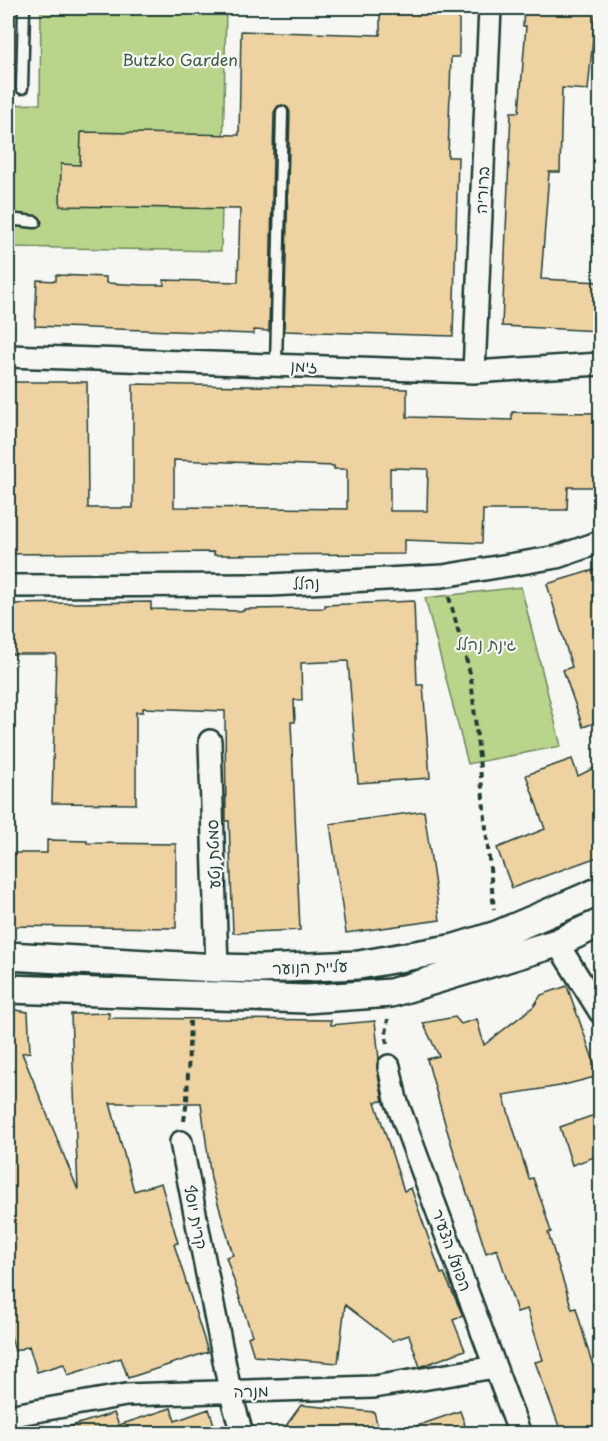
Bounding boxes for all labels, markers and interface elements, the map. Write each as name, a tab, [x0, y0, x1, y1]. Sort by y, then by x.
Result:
park label: Butzko Garden	[122, 47, 238, 71]
street label: ברוריה	[468, 165, 494, 214]
street label: זימן	[290, 353, 318, 377]
street label: נהלל	[292, 569, 320, 595]
park label: גינת נהלל	[456, 631, 516, 655]
street label: סמטת נטע	[199, 819, 225, 889]
street label: עליית הנוער	[272, 953, 348, 979]
street label: קרית יוסף	[179, 1183, 215, 1251]
street label: הפועל הצעיר	[427, 1205, 479, 1294]
street label: מנרה	[233, 1377, 269, 1403]

